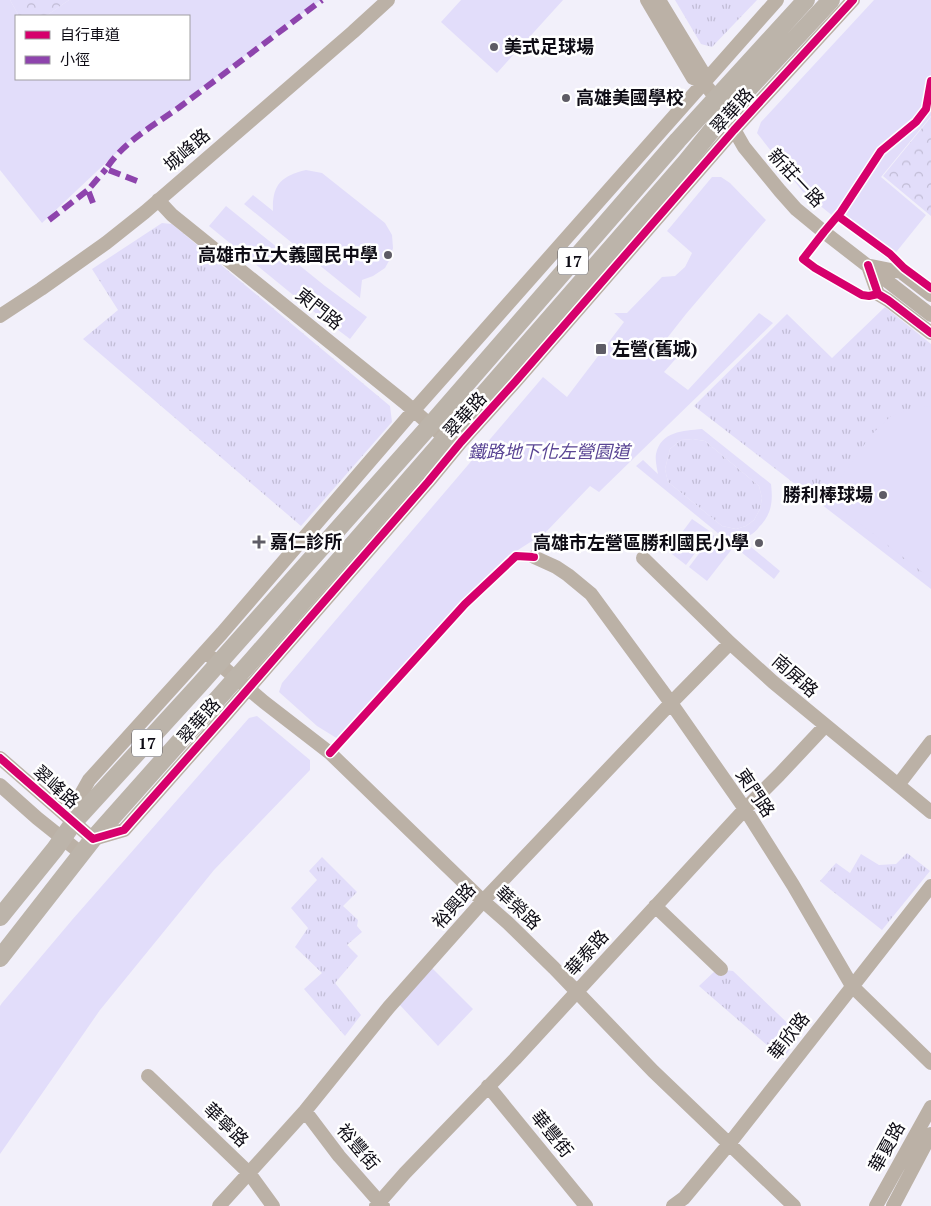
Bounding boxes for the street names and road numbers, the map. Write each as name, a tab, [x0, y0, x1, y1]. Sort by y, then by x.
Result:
street label: 翠華路	[704, 82, 758, 138]
street label: 城峰路	[158, 122, 215, 176]
street label: 新莊一路	[763, 143, 830, 212]
road number: 17	[558, 248, 588, 274]
street label: 東門路	[291, 282, 348, 335]
street label: 翠華路	[437, 386, 491, 442]
street label: 南屏路	[767, 648, 824, 702]
street label: 翠華路	[171, 692, 225, 749]
road number: 17	[132, 730, 162, 756]
street label: 翠峰路	[28, 759, 85, 813]
street label: 東門路	[731, 763, 781, 822]
street label: 裕興路	[426, 877, 480, 933]
street label: 華榮路	[491, 880, 547, 934]
street label: 華泰路	[559, 924, 613, 980]
street label: 華欣路	[762, 1007, 814, 1064]
street label: 華寧路	[199, 1097, 254, 1152]
street label: 華豐街	[526, 1105, 579, 1162]
street label: 華夏路	[863, 1117, 910, 1176]
street label: 裕豐街	[332, 1118, 385, 1175]

